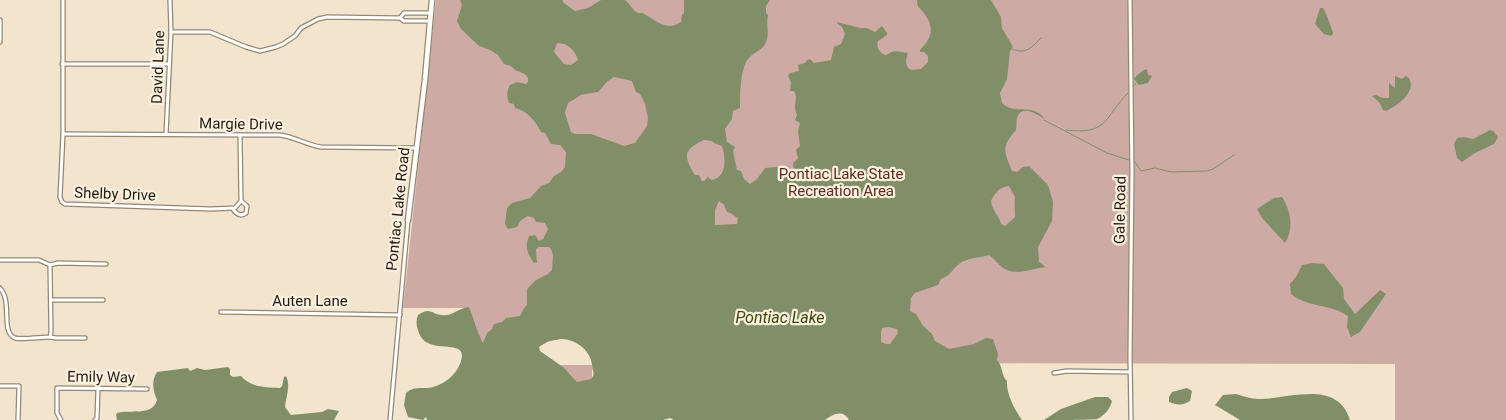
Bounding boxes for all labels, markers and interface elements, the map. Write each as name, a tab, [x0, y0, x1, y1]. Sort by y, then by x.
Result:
street label: David Lane	[148, 30, 168, 104]
street label: Margie Drive	[199, 114, 283, 134]
street label: Pontiac Lake Road	[383, 146, 413, 272]
park label: Pontiac Lake State Recreation Area	[779, 165, 903, 200]
street label: Gale Road	[1110, 176, 1130, 244]
street label: Shelby Drive	[74, 184, 156, 204]
street label: Auten Lane	[272, 292, 348, 310]
water label: Pontiac Lake	[735, 308, 825, 327]
street label: Emily Way	[67, 367, 135, 387]

